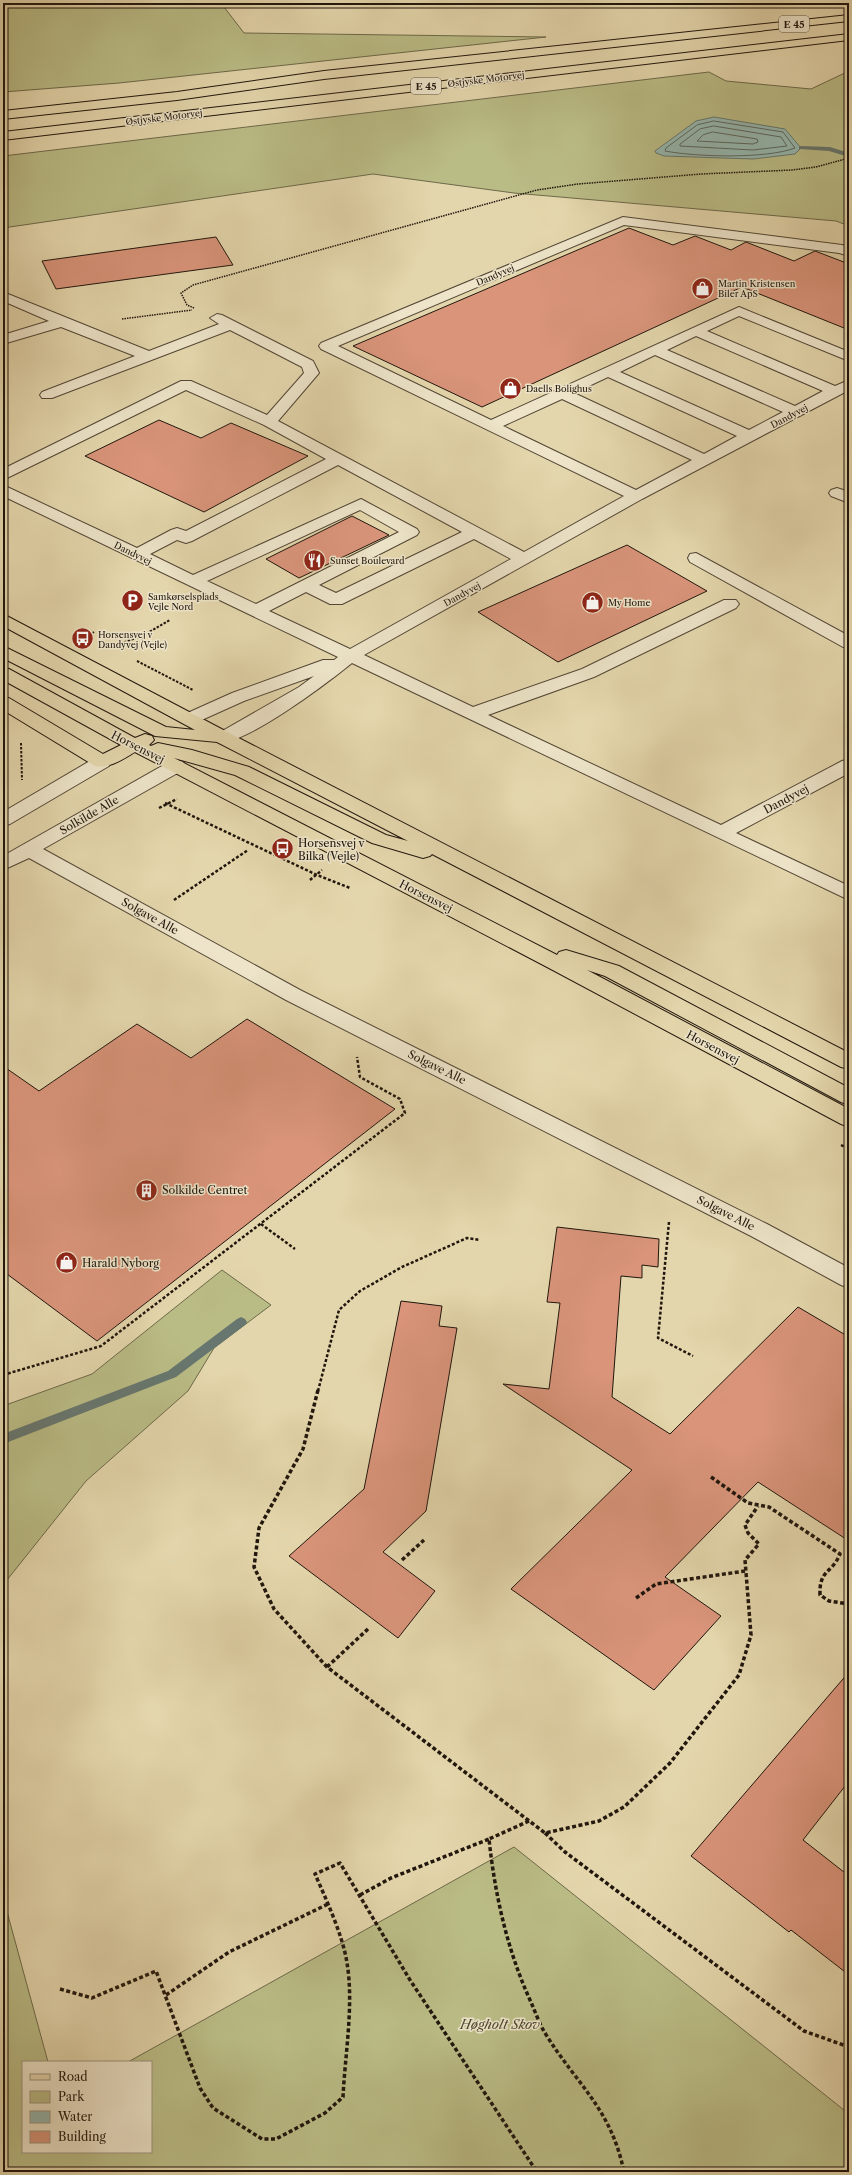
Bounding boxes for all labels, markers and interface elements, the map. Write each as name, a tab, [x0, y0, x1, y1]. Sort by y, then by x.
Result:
road number: E 45	[779, 16, 809, 32]
street label: Østjyske Motorvej	[447, 69, 525, 89]
road number: E 45	[411, 78, 441, 94]
street label: Østjyske Motorvej	[125, 107, 203, 127]
street label: Dandyvej	[474, 262, 516, 288]
shop icon: Martin Kristensen Biler ApS	[689, 275, 715, 301]
place label: Martin Kristensen Biler ApS	[718, 278, 796, 299]
shop icon: Daells Bolighus	[498, 375, 524, 401]
place label: Daells Bolighus	[526, 383, 592, 394]
street label: Dandyvej	[769, 402, 809, 430]
street label: Dandyvej	[112, 539, 154, 567]
restaurant icon: Sunset Boulevard	[302, 547, 328, 573]
place label: Sunset Boulevard	[330, 555, 405, 566]
street label: Dandyvej	[442, 579, 482, 609]
parking icon: Samkørselsplads Vejle Nord	[120, 588, 146, 614]
shop icon: My Home	[580, 589, 606, 615]
place label: Samkørselsplads Vejle Nord	[147, 591, 219, 612]
place label: My Home	[608, 597, 650, 608]
bus stop icon: Horsensvej v Dandyvej (Vejle)	[69, 626, 95, 652]
place label: Horsensvej v Dandyvej (Vejle)	[98, 629, 167, 650]
street label: Horsensvej	[109, 728, 167, 766]
street label: Dandyvej	[761, 781, 811, 817]
street label: Solkilde Alle	[57, 792, 121, 838]
bus stop icon: Horsensvej v Bilka (Vejle)	[269, 836, 295, 862]
place label: Horsensvej v Bilka (Vejle)	[298, 836, 366, 863]
street label: Horsensvej	[397, 877, 455, 915]
street label: Solgave Alle	[119, 895, 181, 937]
street label: Horsensvej	[684, 1027, 742, 1067]
street label: Solgave Alle	[406, 1047, 468, 1087]
building icon: Solkilde Centret	[134, 1177, 160, 1203]
place label: Solkilde Centret	[162, 1183, 247, 1197]
street label: Solgave Alle	[695, 1192, 757, 1234]
shop icon: Harald Nyborg	[54, 1250, 80, 1276]
place label: Harald Nyborg	[82, 1256, 159, 1270]
park label: Høgholt Skov	[459, 2016, 540, 2032]
legend	[22, 2061, 152, 2153]
text: Road	[58, 2069, 88, 2084]
text: Park	[58, 2089, 85, 2104]
text: Water	[57, 2109, 92, 2124]
text: Building	[58, 2129, 106, 2144]

